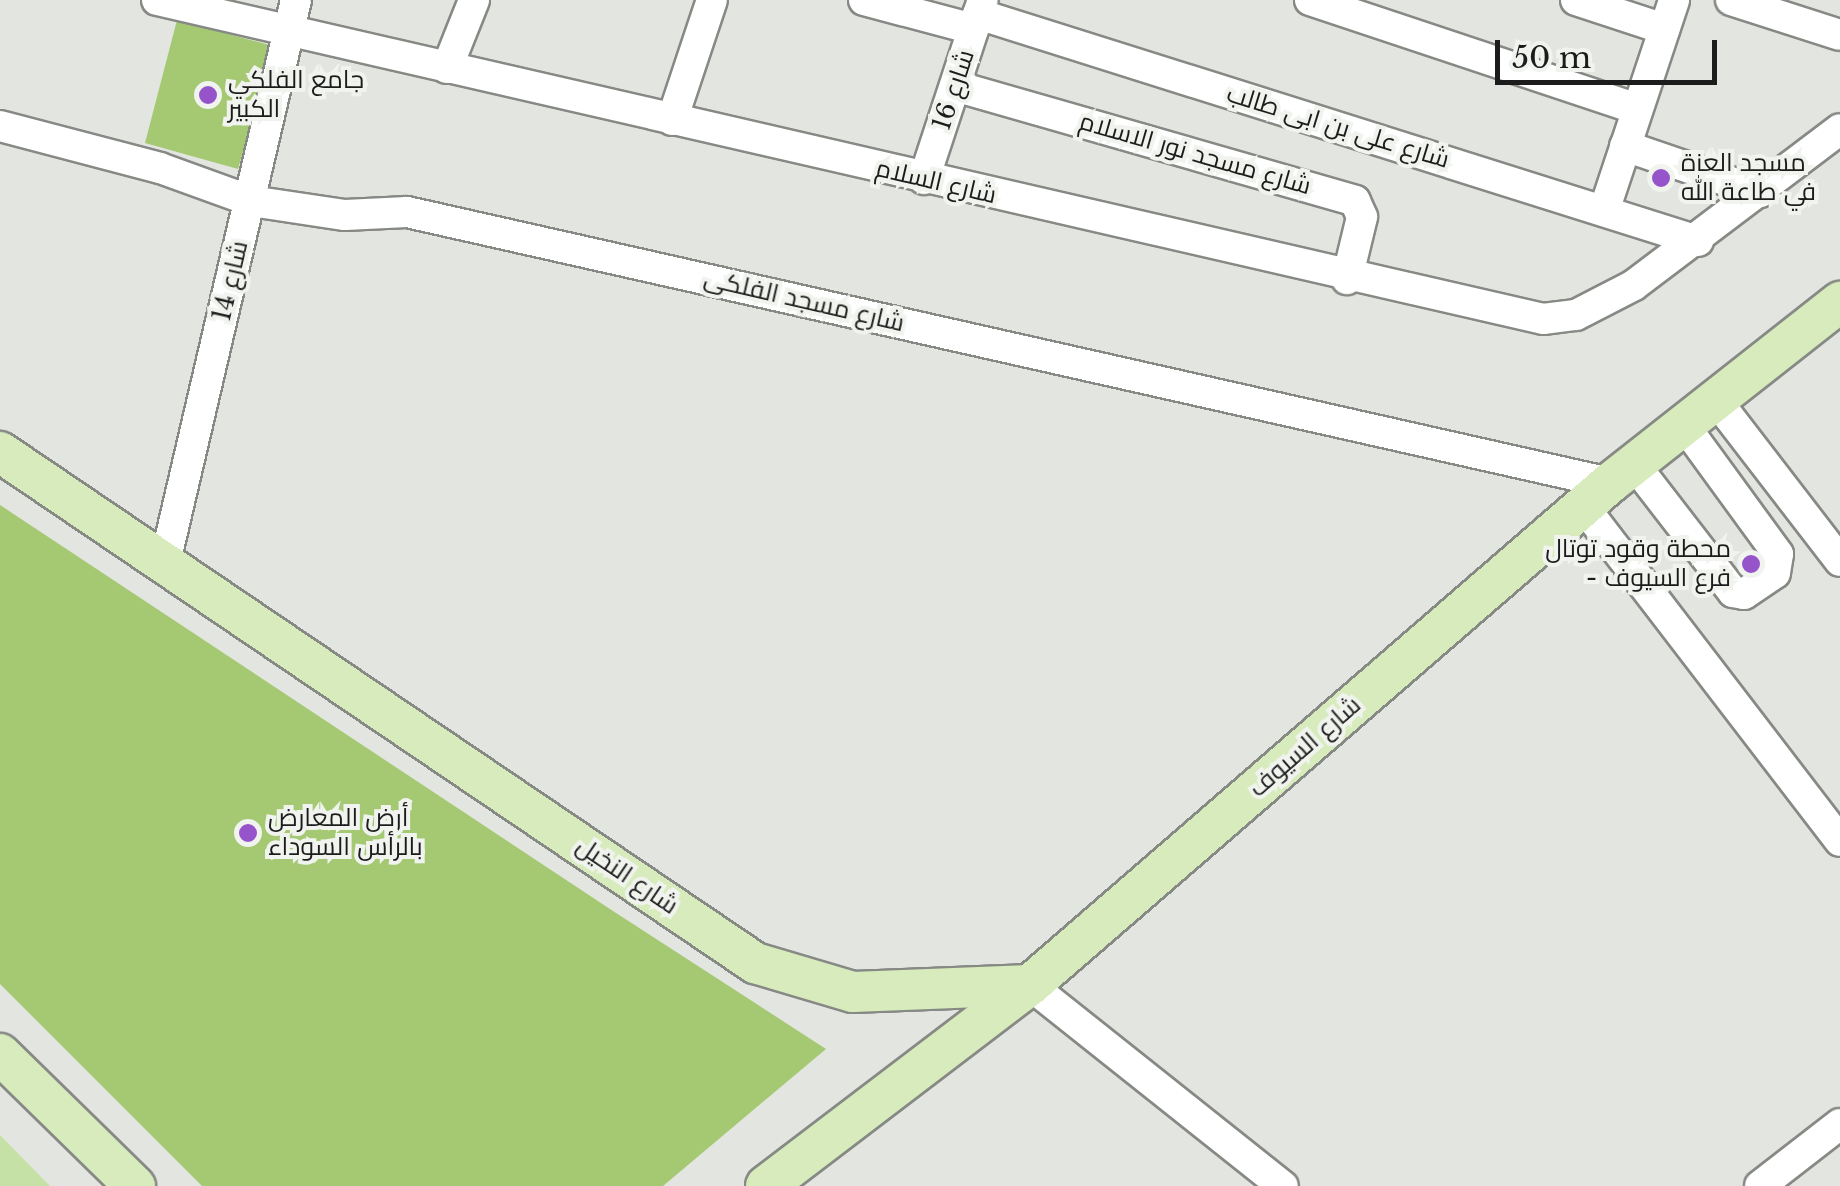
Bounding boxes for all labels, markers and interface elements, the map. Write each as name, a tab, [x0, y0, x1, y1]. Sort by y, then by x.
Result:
scale bar	[1500, 20, 1722, 82]
text: 50 m	[1512, 39, 1591, 76]
street label: شارع 16	[927, 46, 981, 134]
place label: جامع الفلكي الكبير	[228, 66, 364, 125]
street label: شارع على بن ابى طالب	[1223, 79, 1453, 175]
marker: جامع الفلكي الكبير	[197, 84, 219, 106]
street label: شارع مسجد نور الاسلام	[1076, 107, 1314, 201]
place label: مسجد العزة في طاعة الله	[1681, 149, 1816, 208]
street label: شارع السلام	[873, 154, 999, 210]
marker: مسجد العزة في طاعة الله	[1650, 167, 1672, 189]
street label: شارع 14	[207, 238, 255, 324]
street label: شارع مسجد الفلكى	[701, 263, 907, 339]
place label: محطة وقود توتال - فرع السيوف	[1545, 535, 1731, 594]
marker: محطة وقود توتال - فرع السيوف	[1740, 553, 1762, 575]
street label: شارع السيوف	[1243, 690, 1367, 804]
place label: أرض المعارض بالرأس السوداء	[268, 804, 423, 863]
marker: أرض المعارض بالرأس السوداء	[237, 822, 259, 844]
street label: شارع النخيل	[570, 831, 684, 921]

